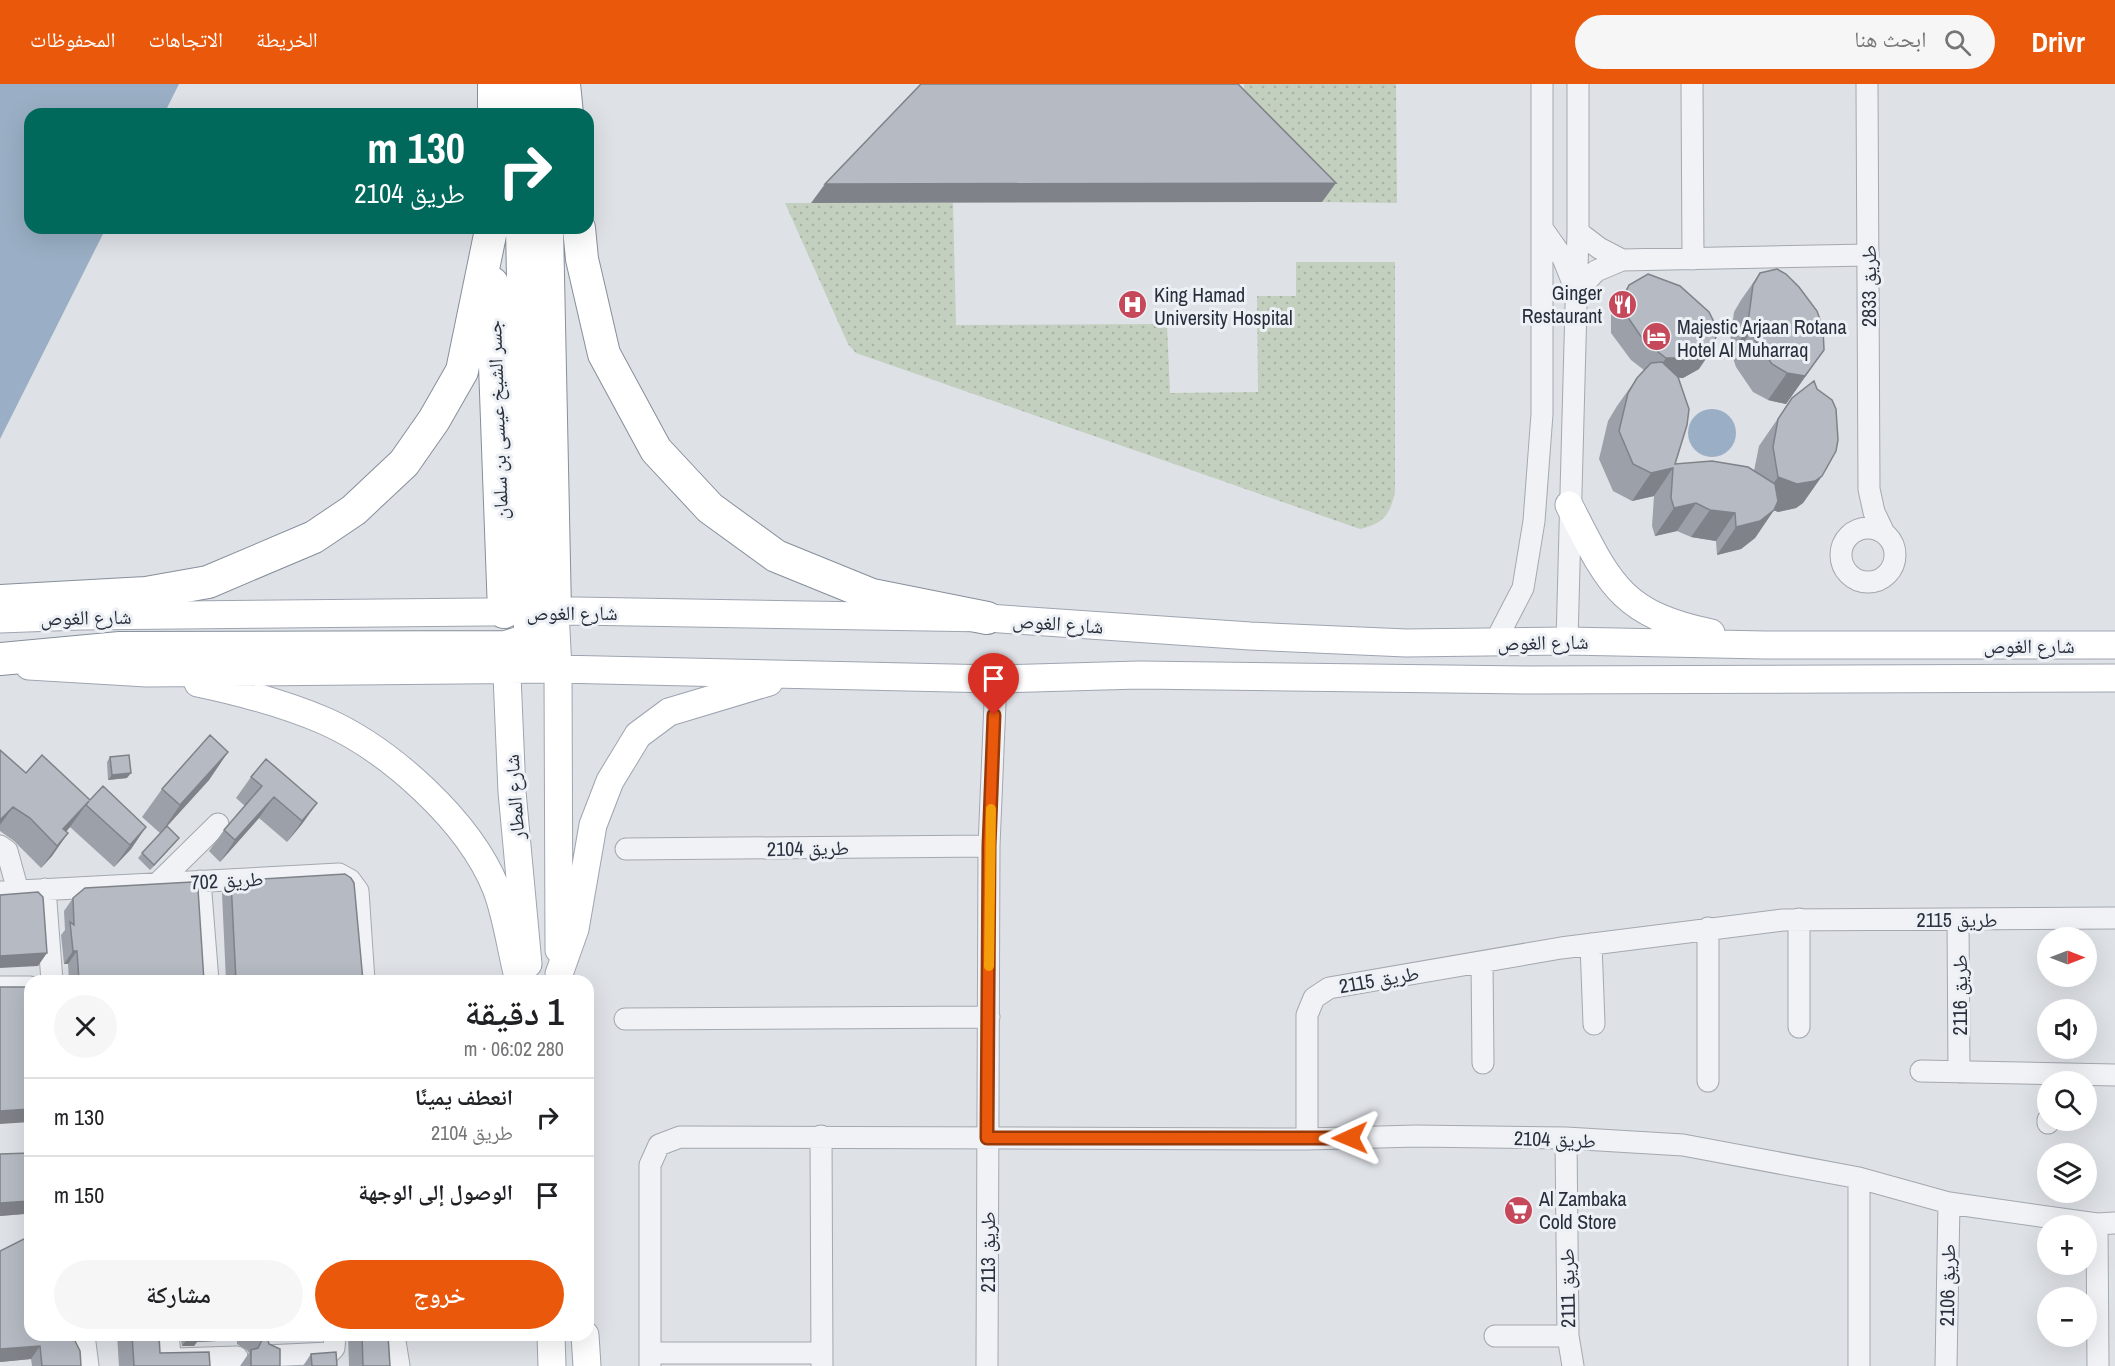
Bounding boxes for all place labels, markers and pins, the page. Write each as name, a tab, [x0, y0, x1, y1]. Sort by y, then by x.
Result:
place label: Ginger Restaurant	[1522, 279, 1603, 329]
place label: King Hamad University Hospital	[1154, 281, 1293, 331]
restaurant icon: Ginger Restaurant	[1607, 288, 1639, 320]
hospital icon: King Hamad University Hospital	[1117, 289, 1149, 321]
place label: Majestic Arjaan Rotana Hotel Al Muharraq	[1677, 313, 1847, 363]
hotel icon: Majestic Arjaan Rotana Hotel Al Muharraq	[1640, 321, 1672, 353]
pin	[968, 653, 1019, 715]
place label: Al Zambaka Cold Store	[1538, 1185, 1627, 1235]
supermarket icon: Al Zambaka Cold Store	[1502, 1194, 1534, 1226]

